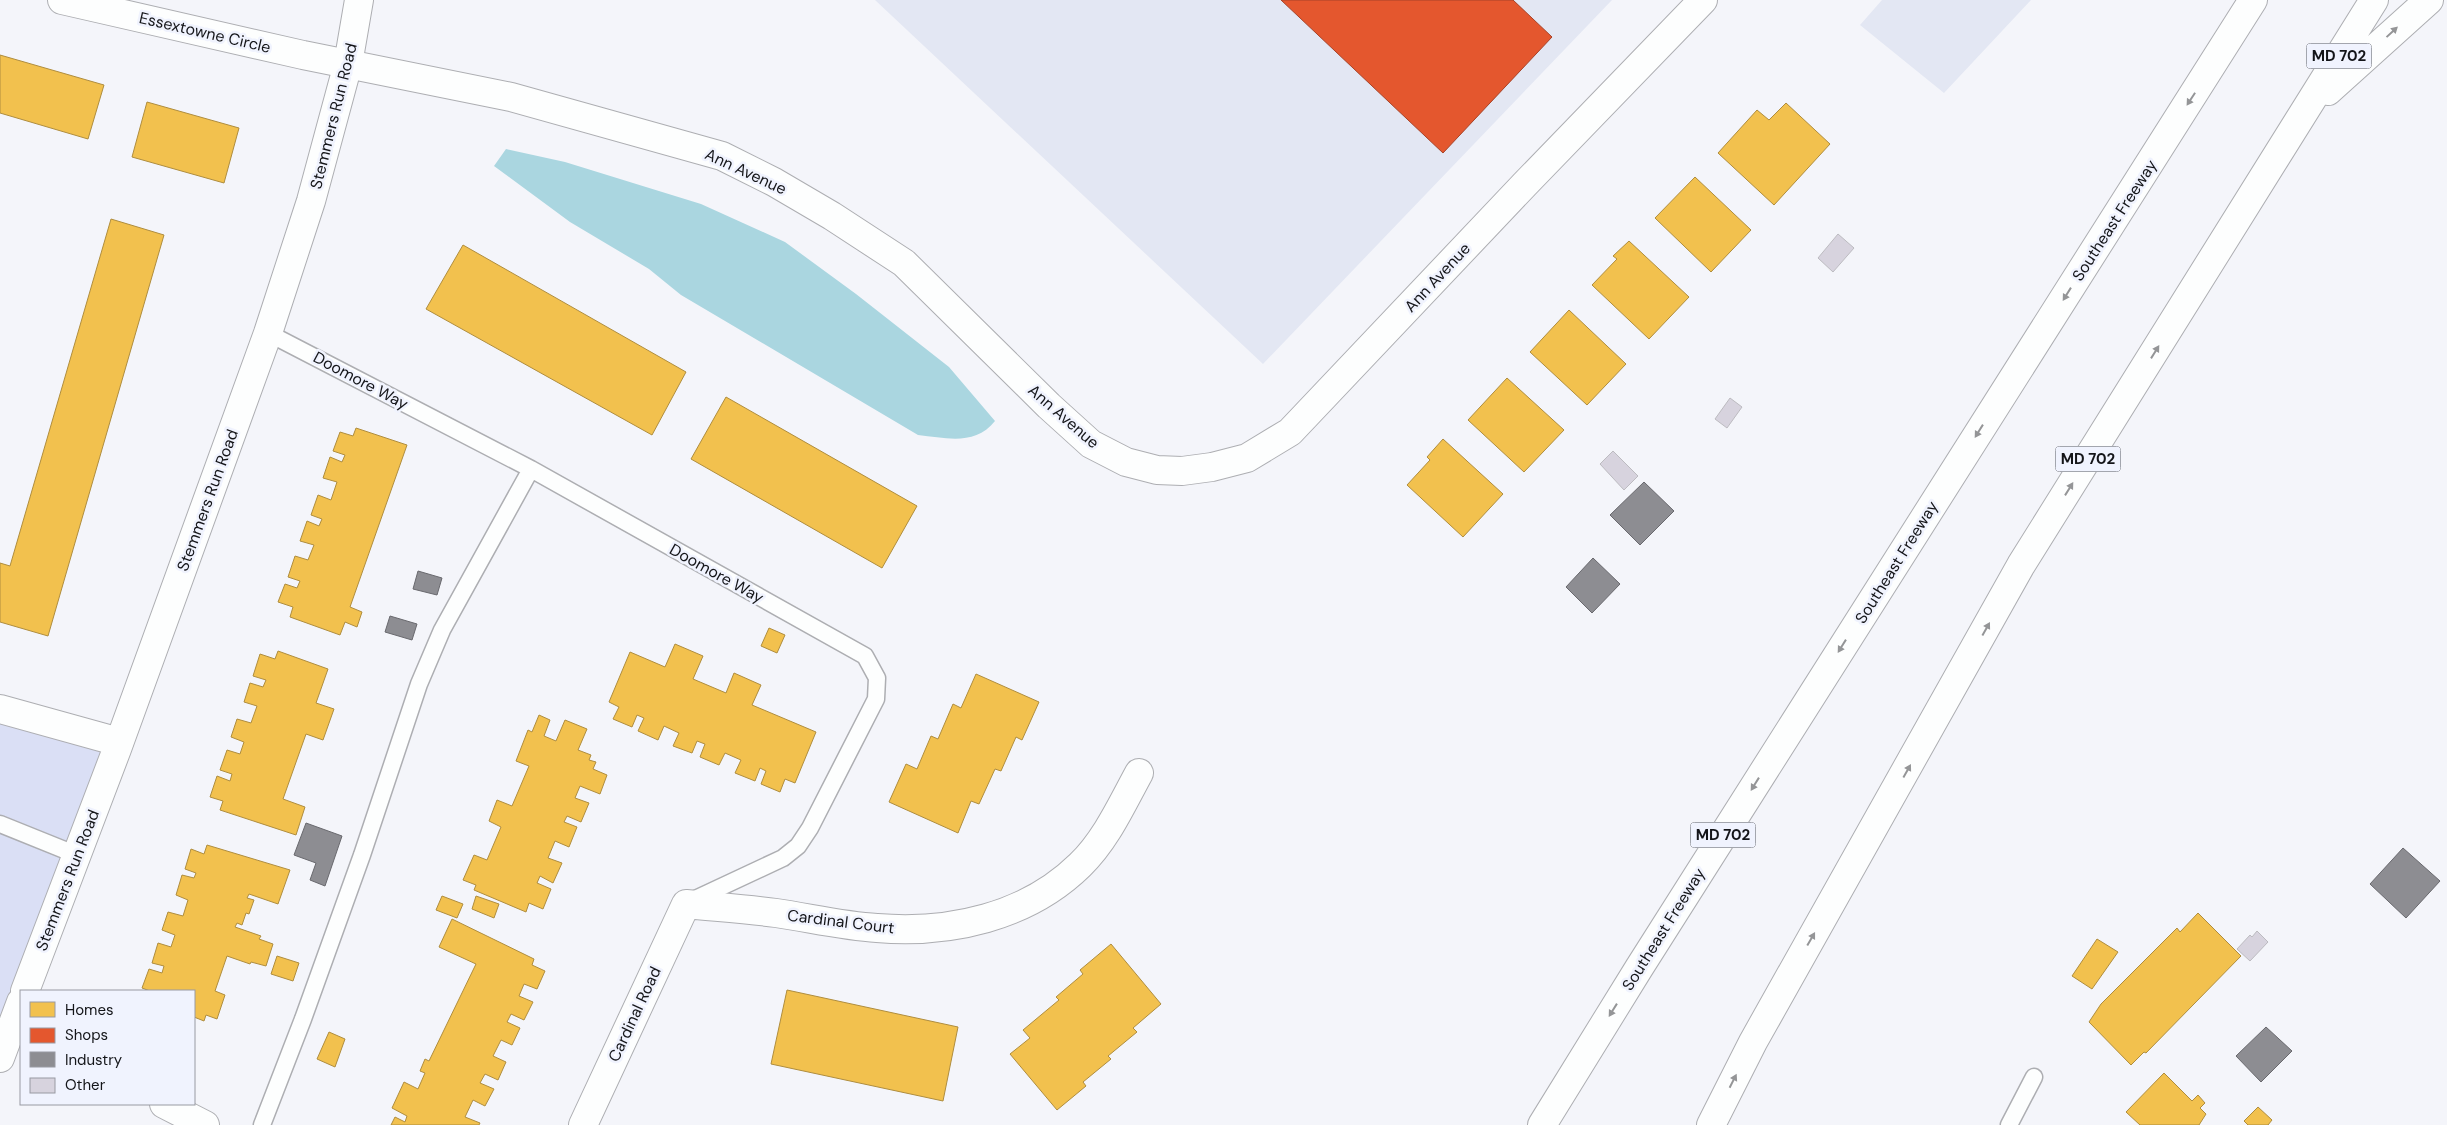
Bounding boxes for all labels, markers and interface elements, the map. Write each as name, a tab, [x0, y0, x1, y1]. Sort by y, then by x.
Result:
street label: Essextowne Circle	[137, 7, 273, 58]
one-way arrow	[2386, 26, 2398, 38]
street label: Stemmers Run Road	[305, 41, 362, 191]
road number: MD 702	[2306, 44, 2372, 68]
one-way arrow	[2186, 92, 2196, 106]
street label: Ann Avenue	[702, 143, 790, 199]
street label: Southeast Freeway	[2067, 155, 2162, 285]
street label: Ann Avenue	[1400, 238, 1475, 317]
one-way arrow	[2062, 287, 2071, 300]
one-way arrow	[2150, 345, 2160, 358]
street label: Doomore Way	[310, 347, 412, 414]
street label: Ann Avenue	[1024, 380, 1104, 453]
one-way arrow	[1975, 424, 1984, 437]
street label: Stemmers Run Road	[172, 426, 243, 574]
road number: MD 702	[2056, 446, 2120, 472]
one-way arrow	[2064, 483, 2073, 496]
street label: Southeast Freeway	[1850, 497, 1943, 628]
street label: Doomore Way	[666, 539, 768, 608]
one-way arrow	[1982, 622, 1990, 636]
one-way arrow	[1838, 640, 1847, 653]
one-way arrow	[1903, 764, 1911, 778]
one-way arrow	[1751, 777, 1760, 790]
street label: Stemmers Run Road	[31, 807, 104, 954]
road number: MD 702	[1690, 822, 1756, 848]
street label: Southeast Freeway	[1617, 864, 1710, 995]
street label: Cardinal Court	[786, 905, 896, 938]
one-way arrow	[1807, 932, 1816, 946]
street label: Cardinal Road	[603, 963, 666, 1065]
legend	[20, 990, 195, 1105]
text: Homes	[65, 1000, 114, 1020]
one-way arrow	[1608, 1003, 1617, 1016]
text: Shops	[65, 1025, 108, 1045]
text: Industry	[65, 1050, 123, 1070]
one-way arrow	[1729, 1074, 1737, 1089]
text: Other	[65, 1075, 106, 1095]

